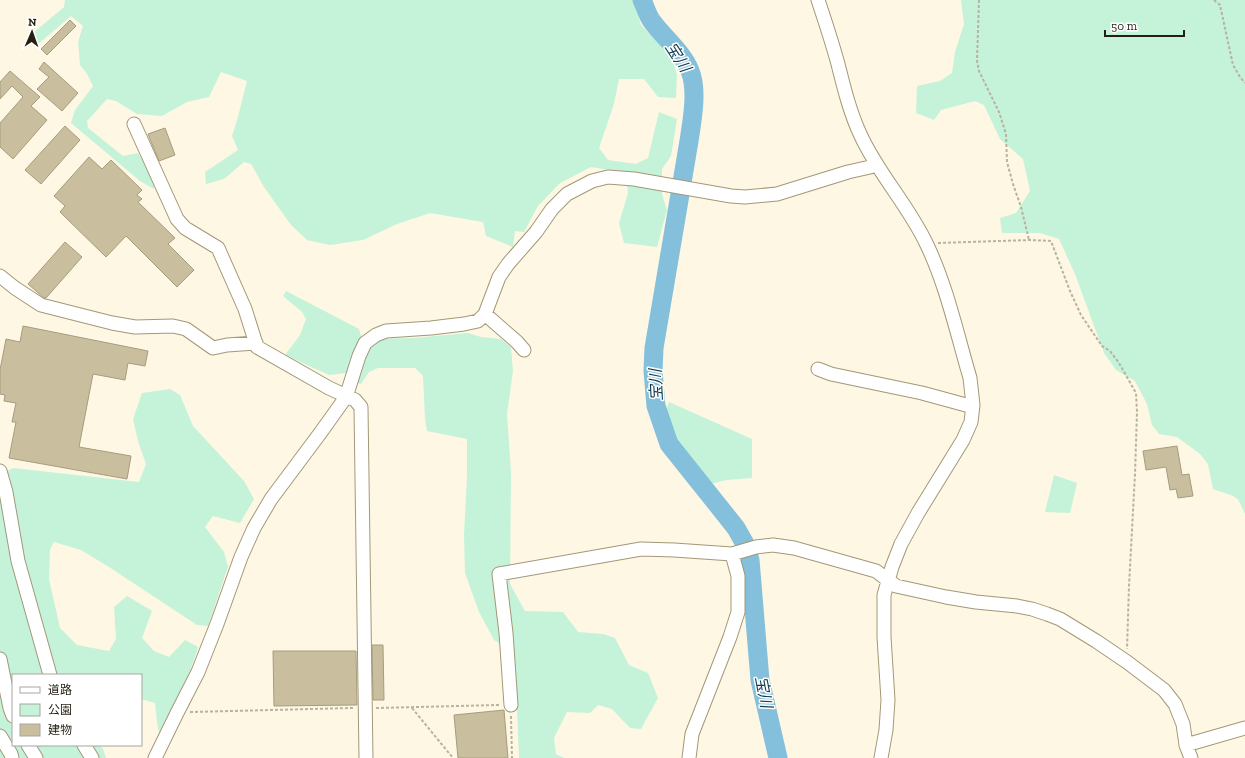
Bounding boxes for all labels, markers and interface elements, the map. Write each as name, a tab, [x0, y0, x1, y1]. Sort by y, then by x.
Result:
north arrow	[12, 12, 52, 52]
scale bar	[1105, 12, 1184, 38]
text: N	[28, 16, 37, 29]
text: 50 m	[1111, 19, 1138, 33]
water label: 宝川	[661, 38, 696, 77]
water label: 宝川	[646, 367, 666, 401]
legend	[12, 674, 142, 746]
water label: 宝川	[752, 674, 777, 711]
text: 道路	[48, 683, 72, 697]
text: 公園	[48, 703, 72, 717]
text: 建物	[48, 723, 72, 737]

